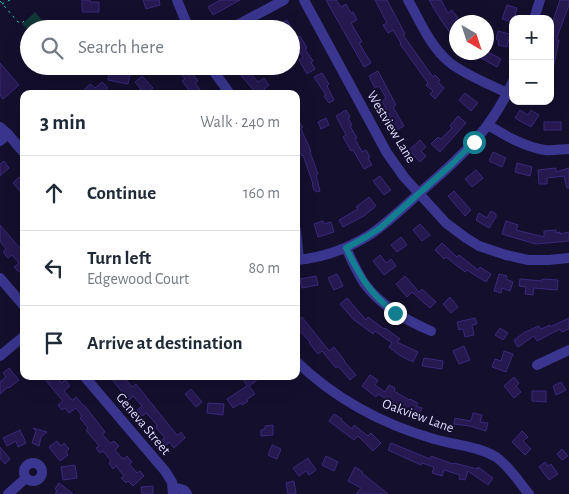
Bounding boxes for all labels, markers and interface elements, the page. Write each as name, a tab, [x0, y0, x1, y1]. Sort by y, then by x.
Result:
north arrow	[449, 15, 494, 60]
map controls	[509, 15, 554, 105]
button: +	[509, 15, 554, 60]
search box	[20, 20, 300, 75]
icon: search	[38, 34, 66, 62]
text: Search here	[78, 38, 164, 57]
button: −	[509, 60, 554, 105]
street label: Westview Lane	[364, 89, 418, 165]
text: 3 min	[40, 112, 86, 133]
text: Walk · 240 m	[200, 114, 280, 130]
route start	[463, 131, 486, 154]
icon: ahead	[40, 179, 68, 207]
text: Continue	[87, 184, 156, 203]
text: 160 m	[243, 185, 280, 201]
text: Turn left	[87, 249, 151, 268]
icon: left	[40, 254, 68, 282]
text: 80 m	[249, 260, 280, 276]
text: Edgewood Court	[87, 271, 189, 287]
route end	[384, 302, 407, 325]
icon: arrive	[40, 329, 68, 357]
text: Arrive at destination	[87, 334, 243, 353]
street label: Geneva Street	[113, 391, 173, 458]
street label: Oakview Lane	[380, 397, 456, 435]

